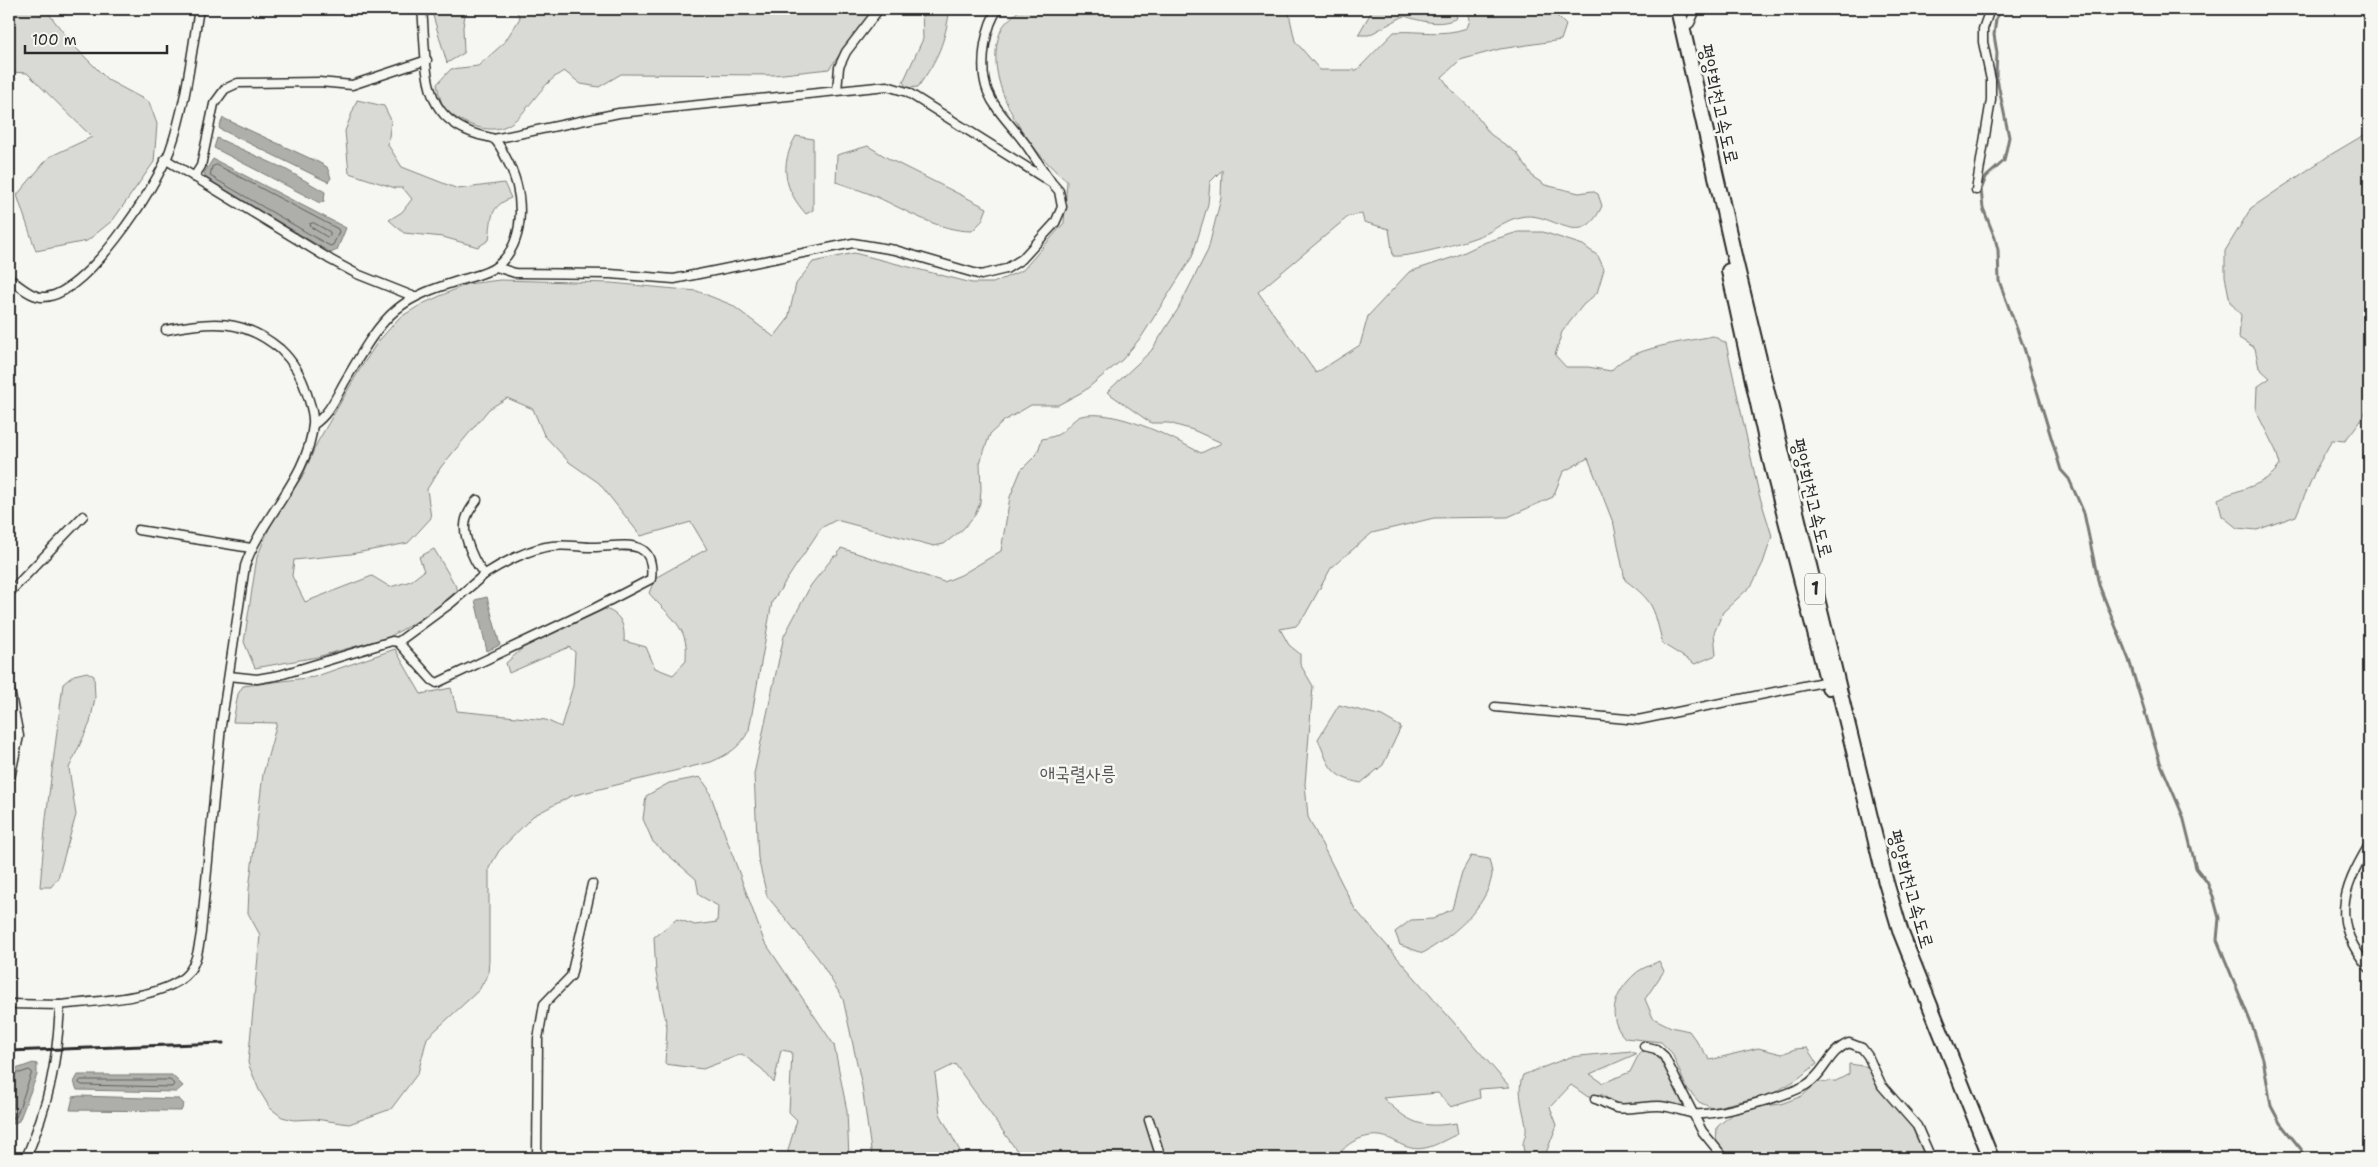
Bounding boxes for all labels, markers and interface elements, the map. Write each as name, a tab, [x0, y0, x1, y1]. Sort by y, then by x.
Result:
scale bar	[25, 22, 168, 54]
text: 100 m	[32, 30, 77, 50]
street label: 평양희천고속도로	[1693, 42, 1745, 166]
street label: 평양희천고속도로	[1785, 436, 1839, 560]
road number: 1	[1805, 574, 1825, 604]
park label: 애국렬사릉	[1040, 761, 1116, 786]
street label: 평양희천고속도로	[1882, 827, 1940, 951]

